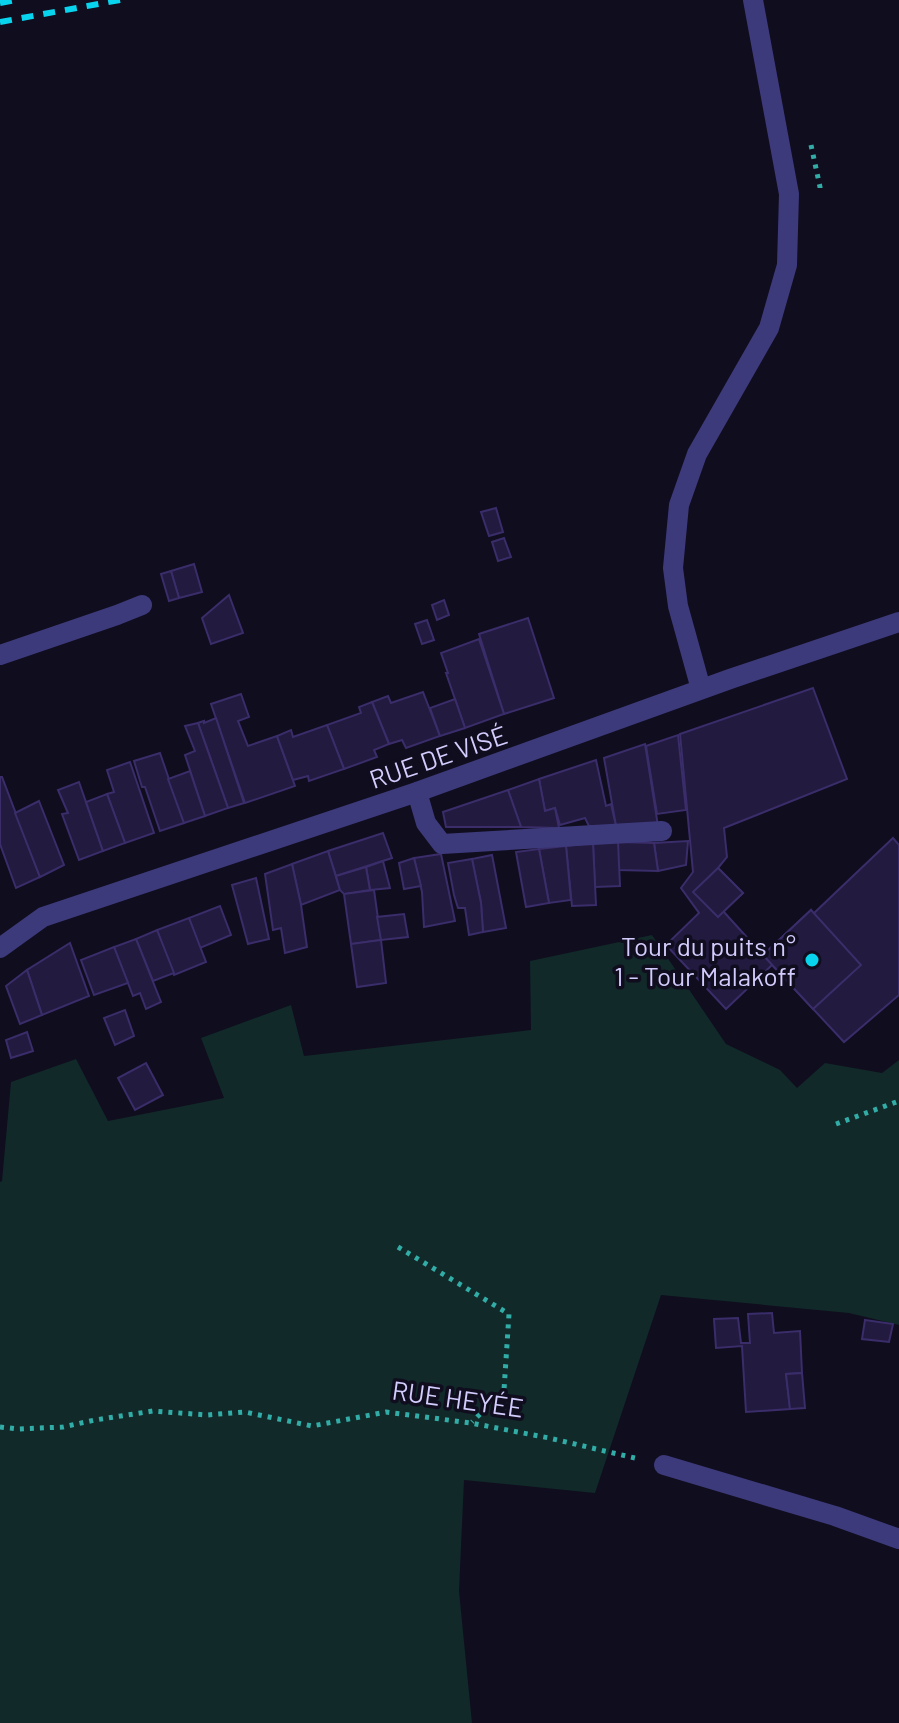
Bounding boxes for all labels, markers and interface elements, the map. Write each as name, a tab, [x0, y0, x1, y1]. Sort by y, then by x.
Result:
street label: RUE DE VISÉ	[365, 718, 511, 794]
place label: Tour du puits n° 1 - Tour Malakoff	[614, 930, 796, 991]
marker: Tour du puits n° 1 - Tour Malakoff	[803, 951, 821, 969]
street label: RUE HEYÉE	[390, 1373, 526, 1423]

